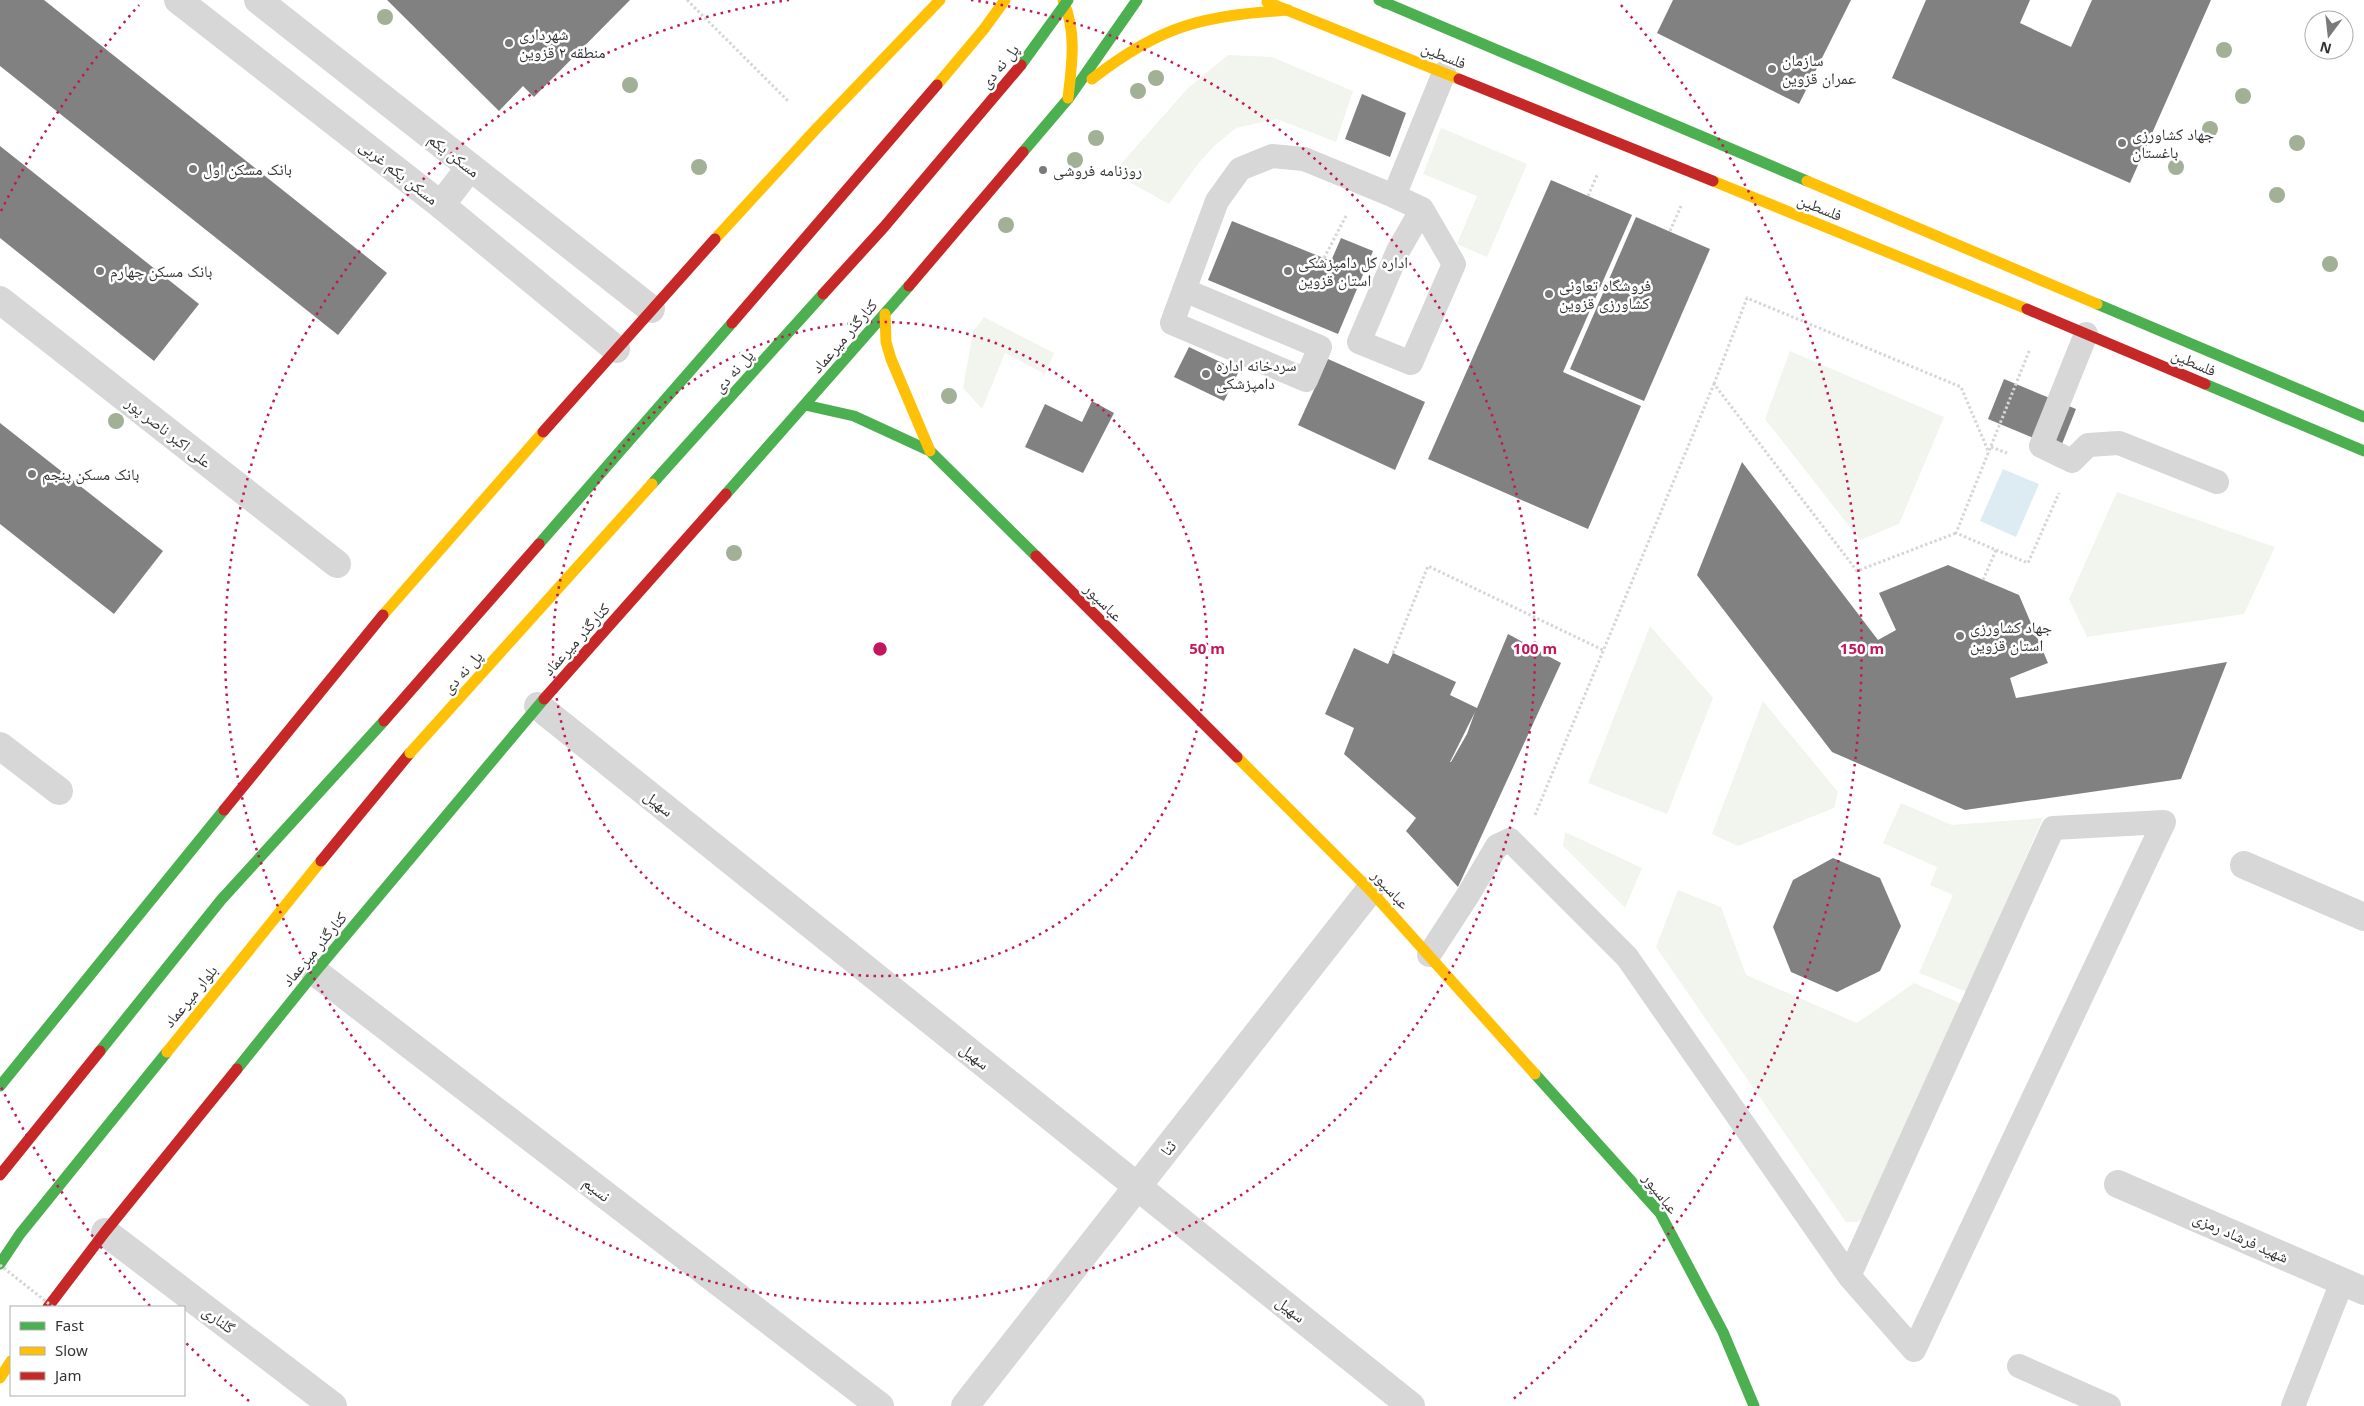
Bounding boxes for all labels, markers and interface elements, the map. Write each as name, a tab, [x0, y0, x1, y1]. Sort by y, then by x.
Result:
north arrow	[2304, 10, 2354, 60]
place label: شهرداری منطقه ۲ قزوین	[519, 23, 606, 63]
street label: فلسطین	[1418, 36, 1470, 74]
marker: شهرداری منطقه ۲ قزوین	[503, 37, 515, 49]
text: N	[2318, 37, 2333, 59]
street label: پل نه دی	[974, 39, 1024, 93]
place label: سازمان عمران قزوین	[1782, 49, 1856, 89]
marker: سازمان عمران قزوین	[1766, 63, 1778, 75]
place label: جهاد کشاورزی باغستان	[2132, 123, 2214, 163]
street label: مسکن یکم	[424, 128, 484, 182]
street label: مسکن یکم غربی	[355, 134, 443, 210]
marker: جهاد کشاورزی باغستان	[2116, 137, 2128, 149]
place label: بانک مسکن اول	[203, 158, 292, 180]
place label: روزنامه فروشی	[1053, 159, 1142, 181]
marker: بانک مسکن اول	[187, 163, 199, 175]
marker: روزنامه فروشی	[1037, 164, 1049, 176]
street label: فلسطین	[1794, 188, 1846, 226]
place label: اداره کل دامپزشکی استان قزوین	[1298, 251, 1408, 291]
place label: بانک مسکن چهارم	[110, 260, 213, 282]
marker: بانک مسکن چهارم	[94, 265, 106, 277]
marker: اداره کل دامپزشکی استان قزوین	[1282, 265, 1294, 277]
place label: فروشگاه تعاونی کشاورزی قزوین	[1559, 274, 1651, 314]
marker: فروشگاه تعاونی کشاورزی قزوین	[1543, 288, 1555, 300]
street label: کنارگذر میرعماد	[806, 294, 882, 378]
street label: فلسطین	[2168, 343, 2220, 381]
street label: پل نه دی	[708, 344, 759, 397]
place label: سردخانه اداره دامپزشکی	[1216, 354, 1297, 394]
marker: سردخانه اداره دامپزشکی	[1200, 368, 1212, 380]
street label: علی اکبر ناصر پور	[121, 391, 217, 473]
place label: بانک مسکن پنجم	[42, 463, 139, 485]
marker: بانک مسکن پنجم	[26, 468, 38, 480]
street label: عباسپور	[1079, 577, 1128, 626]
street label: کنارگذر میرعماد	[537, 598, 615, 680]
place label: جهاد کشاورزی استان قزوین	[1970, 616, 2052, 656]
marker: جهاد کشاورزی استان قزوین	[1954, 630, 1966, 642]
text: 50 m	[1189, 638, 1225, 658]
text: 100 m	[1513, 638, 1557, 658]
text: 150 m	[1840, 638, 1884, 658]
centre of rings	[871, 640, 889, 658]
street label: پل نه دی	[437, 645, 488, 698]
street label: سهیل	[640, 784, 678, 822]
street label: عباسپور	[1366, 864, 1415, 914]
street label: کنارگذر میرعماد	[276, 907, 352, 991]
street label: بلوار میرعماد	[158, 960, 222, 1032]
street label: سهیل	[956, 1037, 994, 1075]
street label: ثنا	[1155, 1135, 1181, 1160]
street label: عباسپور	[1637, 1167, 1684, 1218]
street label: نسیم	[579, 1171, 615, 1207]
street label: شهید فرشاد رمزی	[2190, 1206, 2292, 1268]
street label: سهیل	[1272, 1290, 1310, 1328]
street label: گلناری	[198, 1300, 240, 1339]
legend	[10, 1306, 185, 1396]
text: Fast	[55, 1315, 84, 1335]
text: Slow	[55, 1340, 88, 1360]
text: Jam	[53, 1365, 82, 1385]

